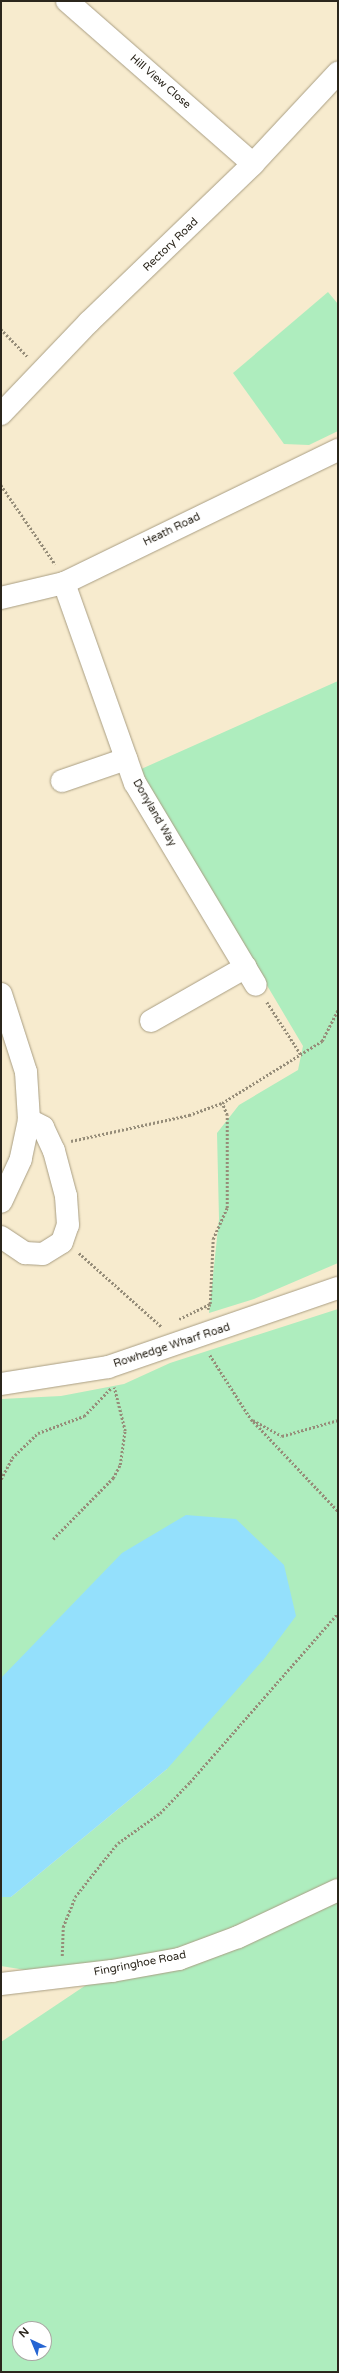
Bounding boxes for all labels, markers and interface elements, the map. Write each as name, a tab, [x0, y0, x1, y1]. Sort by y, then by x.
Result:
street label: Hill View Close	[127, 52, 193, 112]
street label: Rectory Road	[141, 215, 201, 275]
street label: Heath Road	[141, 511, 203, 549]
street label: Donyland Way	[129, 777, 179, 849]
street label: Rowhedge Wharf Road	[112, 1321, 232, 1371]
street label: Fingringhoe Road	[93, 1949, 187, 1979]
north arrow	[12, 2321, 52, 2361]
text: N	[16, 2325, 32, 2340]

